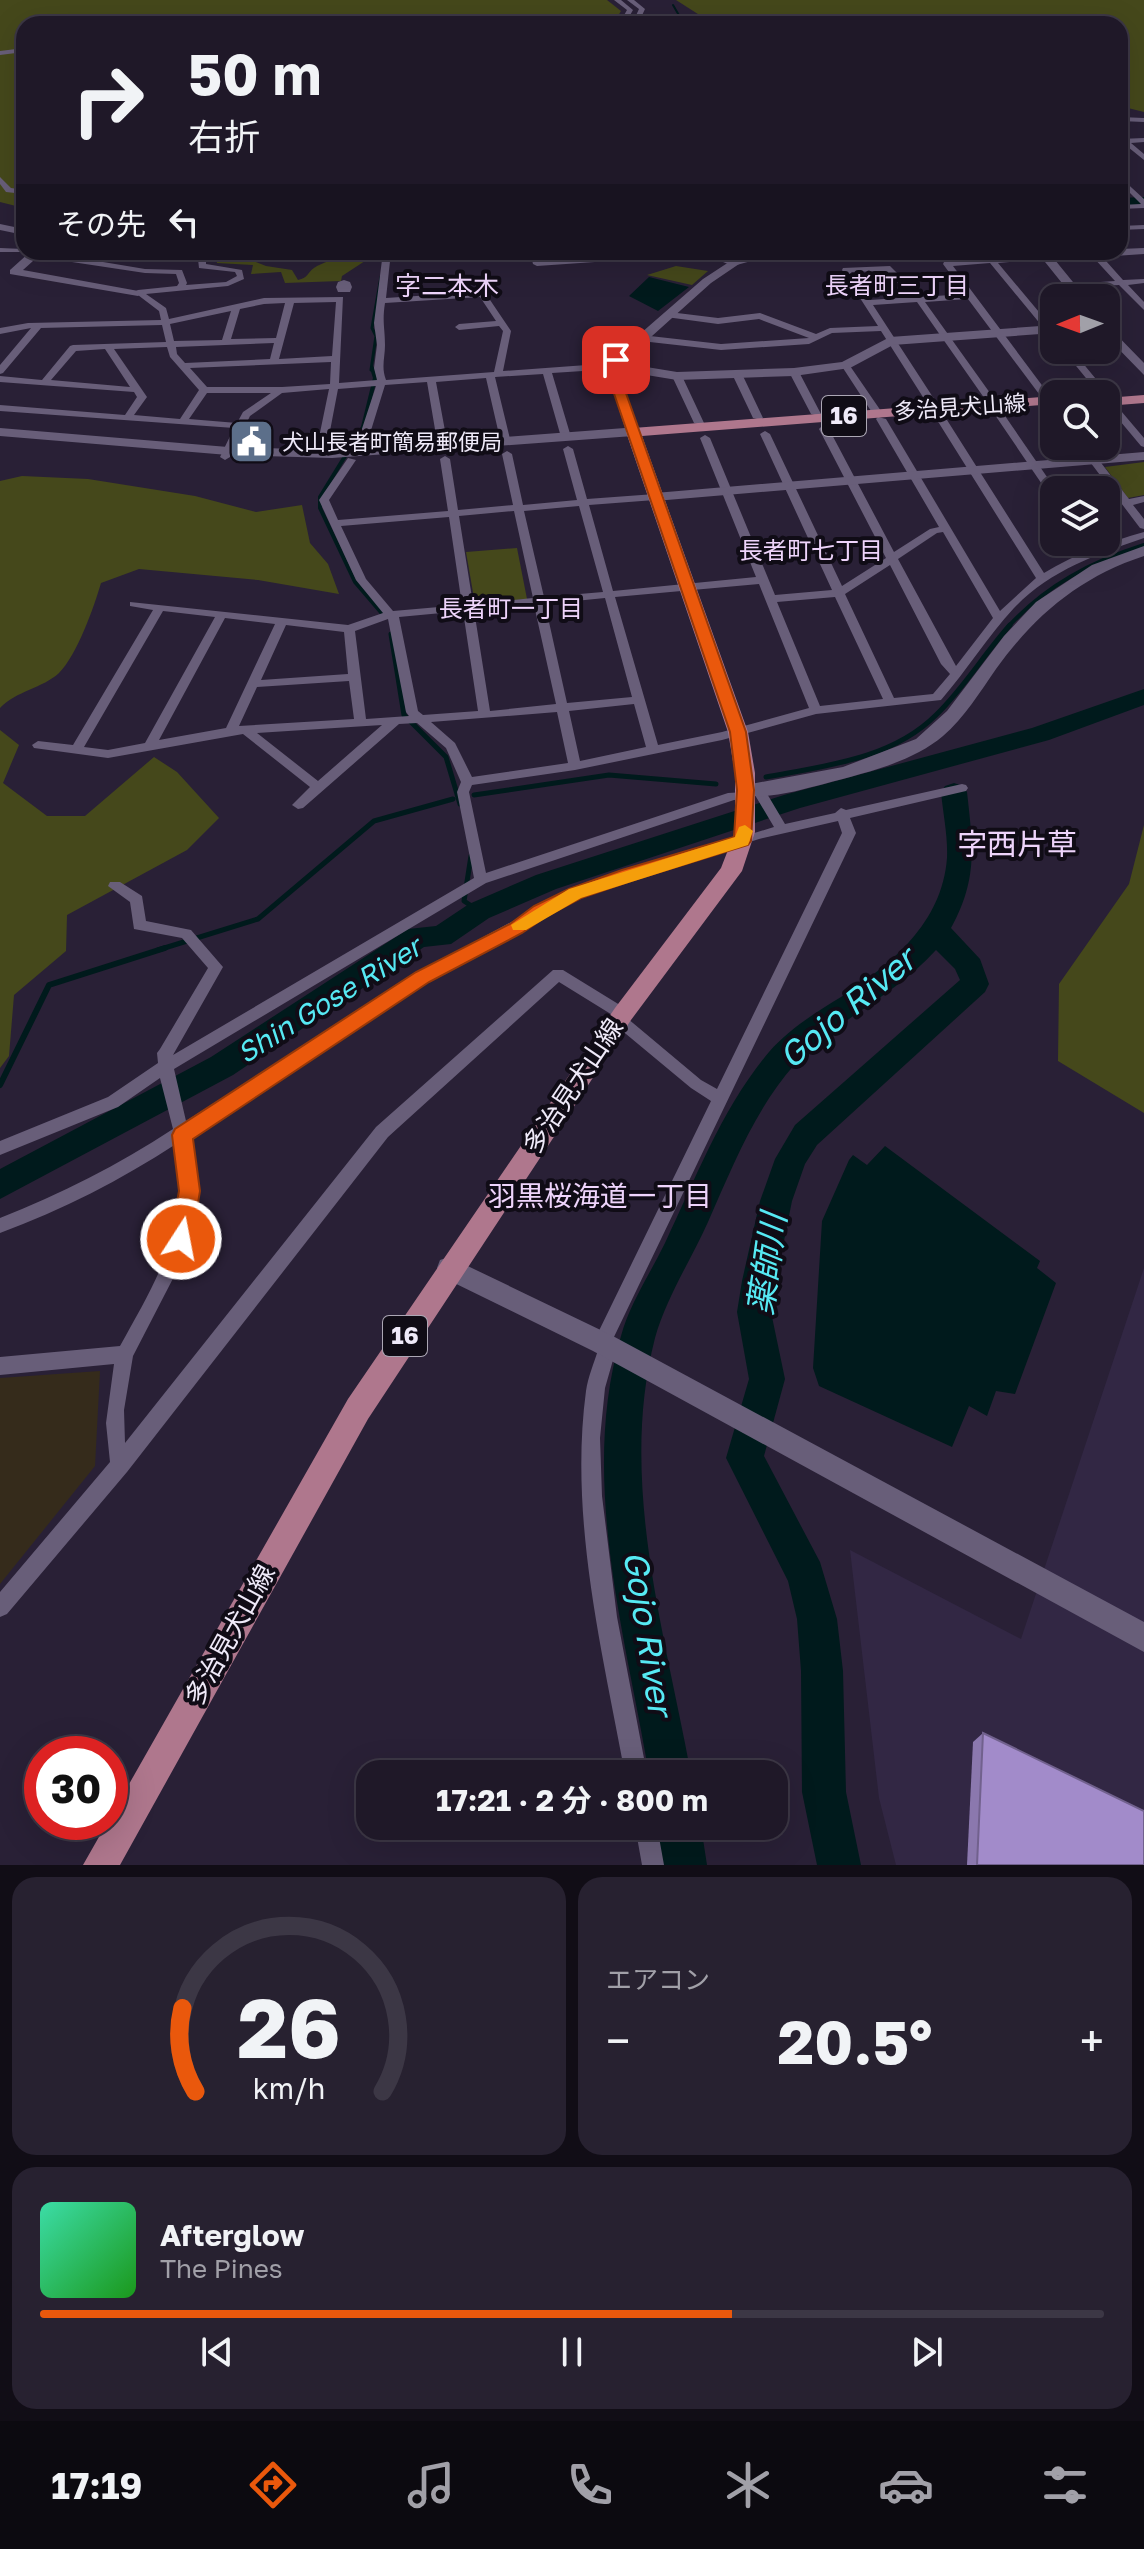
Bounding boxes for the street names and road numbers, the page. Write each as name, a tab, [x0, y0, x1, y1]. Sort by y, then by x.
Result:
street label: 多治見犬山線	[893, 388, 1027, 425]
road number: 16	[822, 396, 866, 436]
street label: 多治見犬山線	[516, 1012, 629, 1159]
road number: 16	[383, 1316, 427, 1356]
street label: 多治見犬山線	[178, 1559, 281, 1710]

